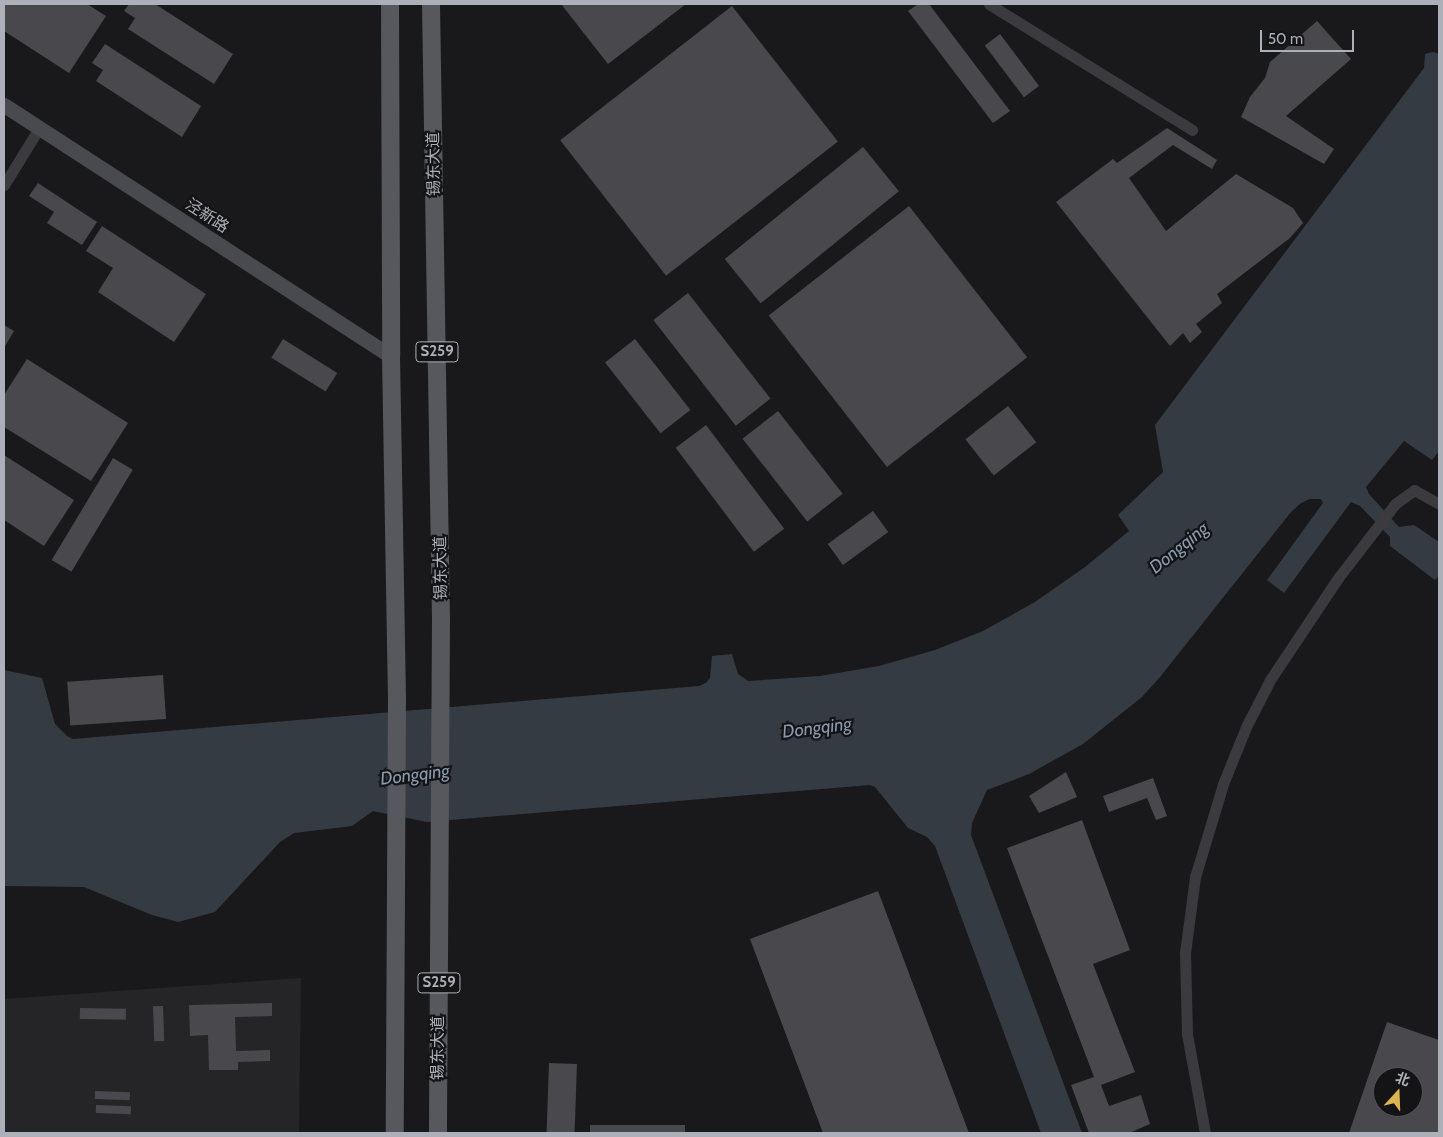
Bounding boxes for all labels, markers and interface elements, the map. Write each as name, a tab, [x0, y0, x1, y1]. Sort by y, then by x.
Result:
scale bar	[1263, 20, 1357, 52]
text: 50 m	[1268, 30, 1303, 48]
street label: 锡东大道	[424, 132, 444, 196]
street label: 泾新路	[182, 195, 232, 237]
road number: S259	[414, 340, 460, 364]
water label: Dongqing	[1145, 518, 1213, 578]
street label: 锡东大道	[431, 536, 451, 600]
water label: Dongqing	[781, 713, 853, 743]
water label: Dongqing	[379, 760, 451, 790]
road number: S259	[416, 970, 462, 996]
street label: 锡东大道	[428, 1016, 448, 1080]
north arrow	[1373, 1067, 1423, 1117]
text: 北	[1393, 1068, 1412, 1090]

